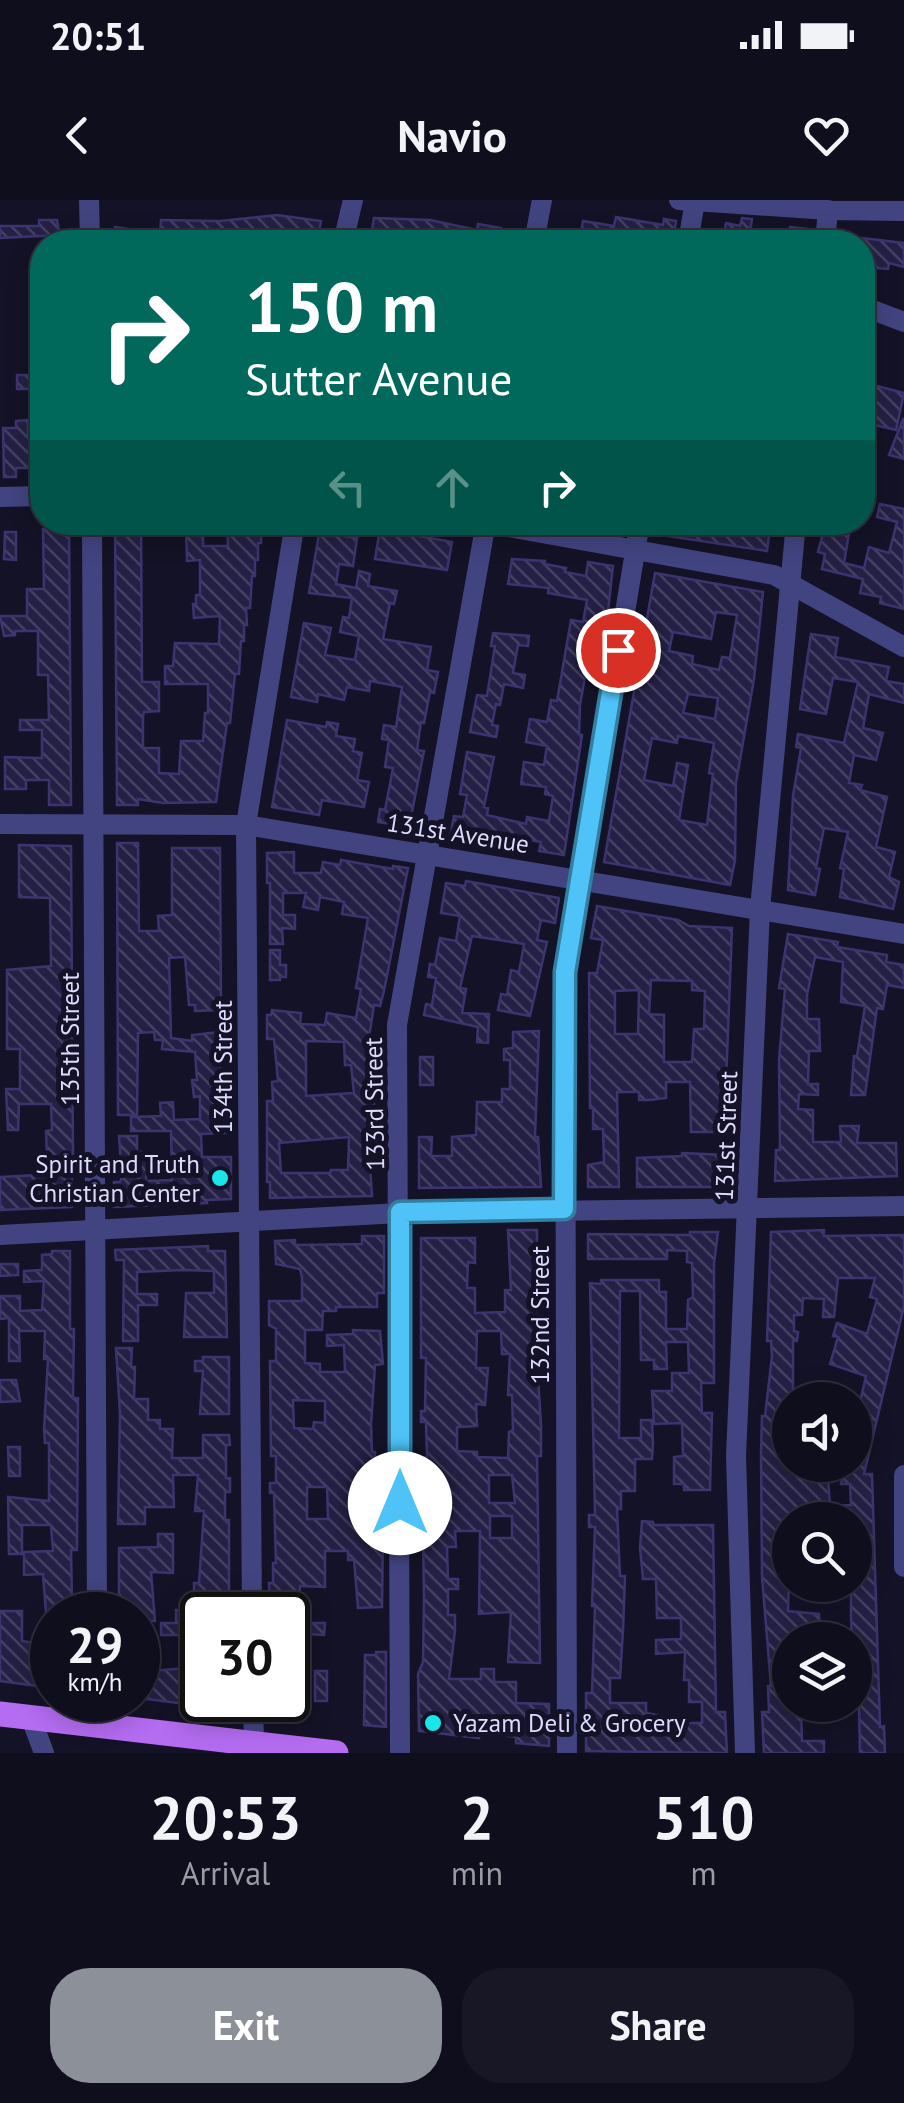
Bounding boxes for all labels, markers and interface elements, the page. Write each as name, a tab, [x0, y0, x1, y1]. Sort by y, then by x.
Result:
text: 20:51	[50, 11, 146, 60]
text: Navio	[397, 106, 507, 164]
icon: back	[50, 108, 105, 163]
icon: heart	[799, 108, 854, 163]
text: 150 m	[245, 261, 438, 351]
icon: right	[80, 270, 210, 400]
text: Sutter Avenue	[245, 349, 512, 407]
icon: left	[320, 460, 375, 515]
icon: ahead	[425, 460, 480, 515]
icon: right	[530, 460, 585, 515]
pin	[576, 608, 661, 693]
icon: arrive	[591, 623, 646, 678]
street label: 131st Avenue	[384, 806, 532, 860]
street label: 135th Street	[54, 972, 86, 1106]
street label: 134th Street	[207, 1000, 239, 1134]
street label: 133rd Street	[357, 1037, 391, 1171]
street label: 131st Street	[708, 1070, 744, 1202]
place label: Spirit and Truth Christian Center	[29, 1148, 200, 1209]
marker: Spirit and Truth Christian Center	[209, 1167, 231, 1189]
street label: 132nd Street	[524, 1245, 556, 1384]
map controls	[772, 1382, 872, 1722]
button: sound	[772, 1382, 872, 1482]
position arrow	[348, 1451, 452, 1555]
button: search	[772, 1502, 872, 1602]
speed limit sign: 30	[180, 1592, 310, 1722]
text: 29	[67, 1612, 123, 1677]
button: layers	[772, 1622, 872, 1722]
text: km/h	[68, 1666, 122, 1698]
place label: Yazam Deli & Grocery	[453, 1707, 686, 1739]
marker: Yazam Deli & Grocery	[422, 1712, 444, 1734]
text: 20:53	[149, 1778, 302, 1856]
text: 2	[460, 1778, 494, 1856]
text: 510	[653, 1778, 755, 1856]
text: Arrival	[181, 1852, 270, 1894]
text: min	[451, 1852, 503, 1894]
text: m	[691, 1852, 717, 1894]
button: Exit	[50, 1968, 442, 2083]
button: Share	[462, 1968, 854, 2083]

